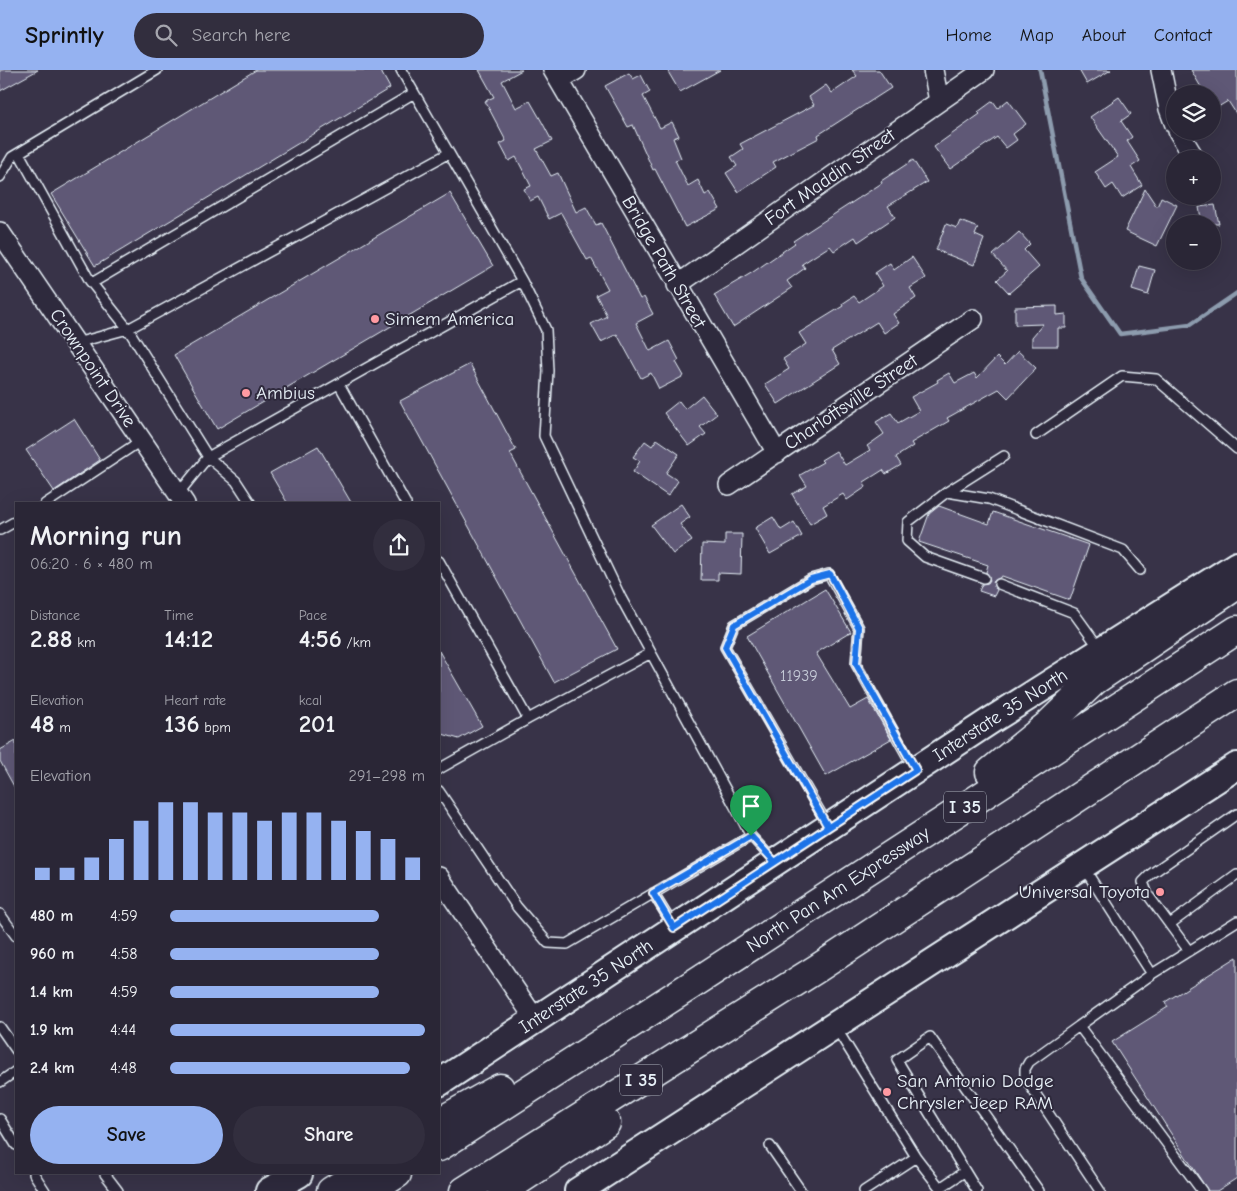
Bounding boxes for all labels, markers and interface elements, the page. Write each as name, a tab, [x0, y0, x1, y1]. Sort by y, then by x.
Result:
search box	[134, 13, 484, 58]
text: Sprintly	[25, 21, 104, 49]
icon: search	[152, 21, 180, 49]
text: Search here	[192, 24, 291, 46]
text: Home	[945, 25, 992, 46]
text: Map	[1020, 25, 1054, 46]
text: About	[1082, 25, 1126, 46]
text: Contact	[1154, 25, 1212, 46]
map controls	[1166, 85, 1221, 270]
button: layers	[1166, 85, 1221, 140]
street label: Fort Maddin Street	[761, 124, 900, 230]
button: +	[1166, 150, 1221, 205]
street label: Bridge Path Street	[617, 192, 711, 332]
button: −	[1166, 215, 1221, 270]
street label: Crownpoint Drive	[45, 305, 141, 431]
place label: Simem America	[385, 308, 514, 330]
marker: Simem America	[369, 313, 381, 325]
street label: Charlottsville Street	[780, 349, 922, 455]
place label: Ambius	[256, 382, 315, 404]
marker: Ambius	[240, 387, 252, 399]
button: share	[373, 519, 425, 571]
text: Morning run	[30, 520, 182, 552]
text: 06:20 · 6 × 480 m	[30, 555, 153, 573]
text: Distance	[30, 607, 80, 624]
text: Time	[164, 607, 193, 624]
text: Pace	[299, 607, 327, 624]
text: 2.88	[30, 624, 73, 653]
text: 14:12	[164, 624, 213, 653]
text: 4:56	[299, 624, 342, 653]
text: km	[73, 634, 96, 651]
text: /km	[342, 634, 371, 651]
street label: Interstate 35 North	[929, 664, 1071, 766]
house number: 11939	[780, 667, 818, 685]
text: Elevation	[30, 692, 84, 709]
text: Heart rate	[164, 692, 226, 709]
text: kcal	[299, 692, 322, 709]
text: 48	[30, 709, 55, 738]
text: 136	[164, 709, 200, 738]
text: 201	[299, 709, 335, 738]
text: m	[55, 719, 71, 736]
text: bpm	[200, 719, 231, 736]
text: Elevation	[30, 767, 91, 785]
text: 291–298 m	[349, 767, 425, 785]
pin	[730, 785, 772, 836]
icon: arrive	[737, 792, 765, 820]
road number: I 35	[944, 792, 986, 822]
street label: North Pan Am Expressway	[742, 822, 934, 957]
place label: Universal Toyota	[1018, 881, 1150, 903]
marker: Universal Toyota	[1154, 886, 1166, 898]
text: 480 m	[30, 907, 73, 925]
text: 4:59	[110, 907, 138, 925]
street label: Interstate 35 North	[515, 935, 657, 1038]
text: 960 m	[30, 945, 74, 963]
text: 4:58	[110, 945, 138, 963]
text: 1.4 km	[30, 983, 73, 1001]
text: 4:59	[110, 983, 138, 1001]
text: 1.9 km	[30, 1021, 74, 1039]
text: 4:44	[110, 1021, 136, 1039]
text: 2.4 km	[30, 1059, 75, 1077]
text: 4:48	[110, 1059, 137, 1077]
road number: I 35	[620, 1064, 662, 1096]
place label: San Antonio Dodge Chrysler Jeep RAM	[897, 1070, 1054, 1114]
marker: San Antonio Dodge Chrysler Jeep RAM	[881, 1086, 893, 1098]
button: Save	[30, 1106, 223, 1164]
button: Share	[233, 1106, 425, 1164]

